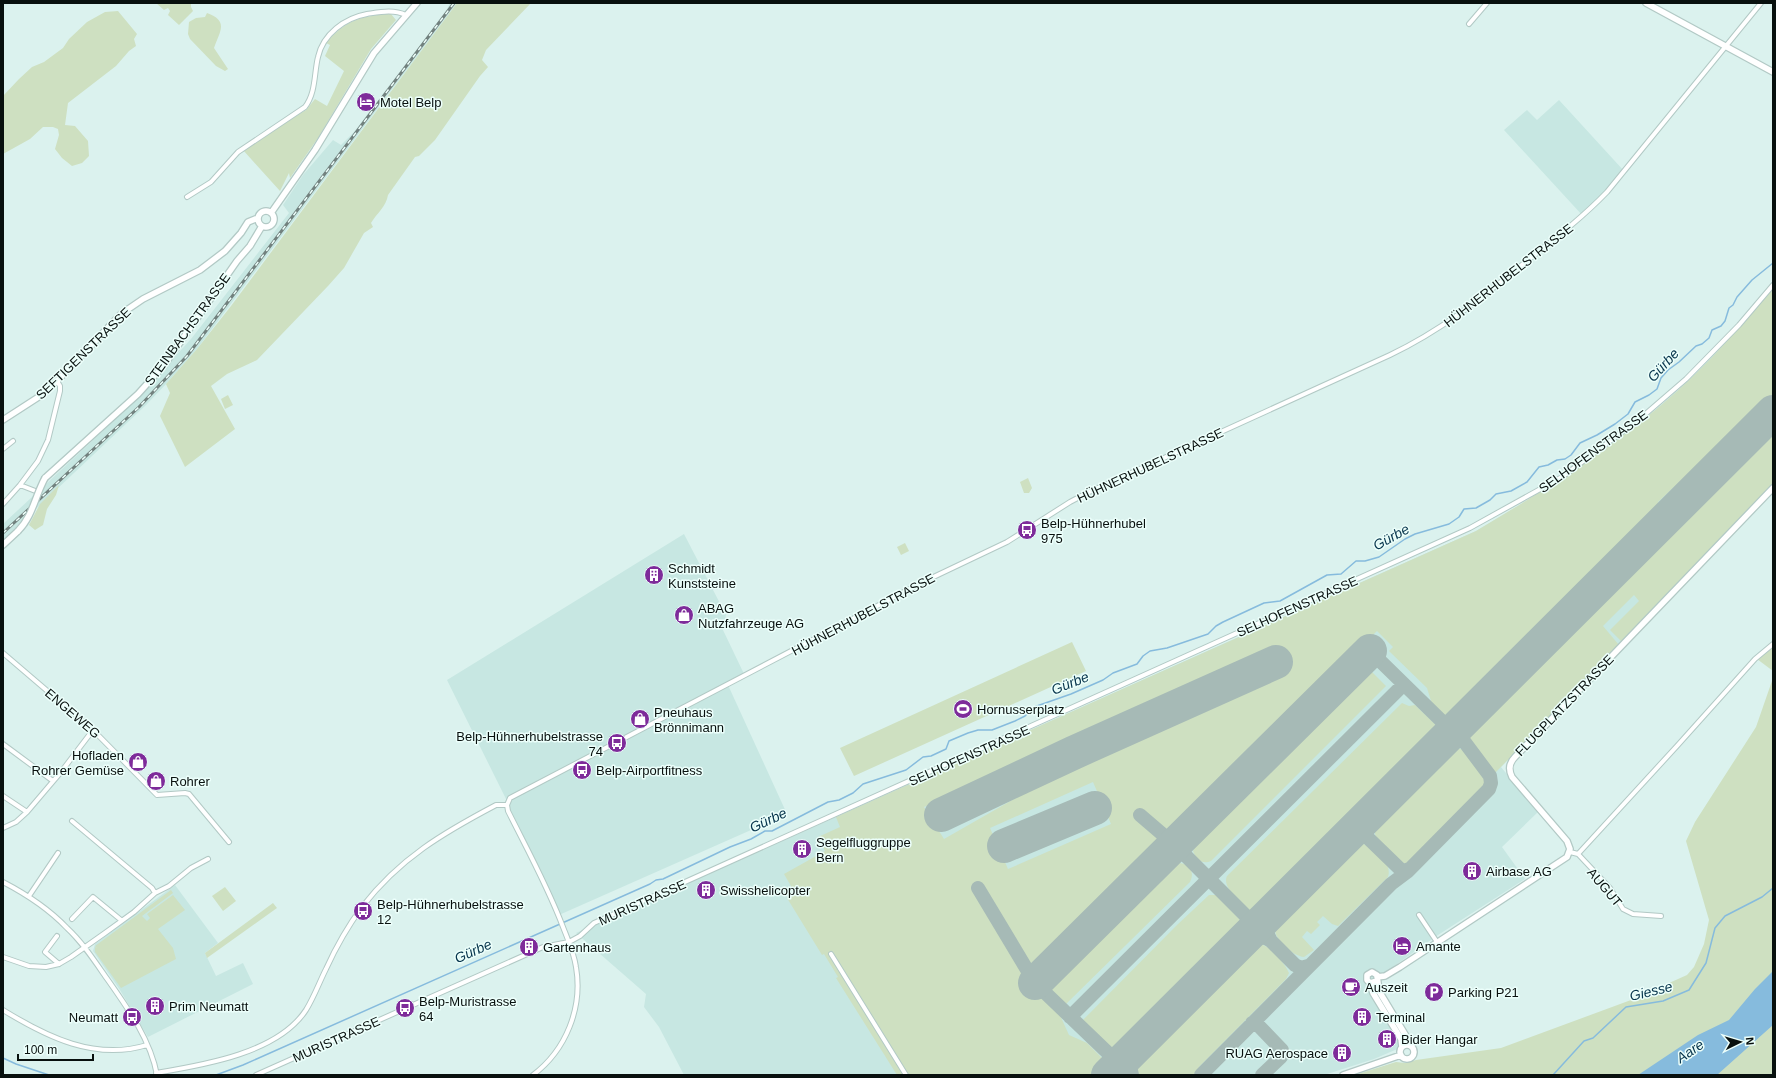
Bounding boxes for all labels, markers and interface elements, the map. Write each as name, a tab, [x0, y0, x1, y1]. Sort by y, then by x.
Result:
hotel icon: Motel Belp	[355, 91, 377, 113]
place label: Motel Belp	[380, 95, 441, 110]
street label: HÜHNERHUBELSTRASSE	[1441, 220, 1576, 330]
street label: STEINBACHSTRASSE	[142, 270, 233, 388]
street label: SEFTIGENSTRASSE	[33, 304, 134, 402]
water label: Gürbe	[1644, 345, 1682, 385]
street label: SELHOFENSTRASSE	[1536, 407, 1651, 496]
street label: HÜHNERHUBELSTRASSE	[1075, 425, 1226, 506]
place label: Belp-Hühnerhubel 975	[1041, 516, 1146, 546]
bus stop icon: Belp-Hühnerhubel 975	[1016, 519, 1038, 541]
water label: Gürbe	[1370, 520, 1412, 553]
place label: Schmidt Kunststeine	[668, 561, 736, 591]
building icon: Schmidt Kunststeine	[643, 564, 665, 586]
street label: HÜHNERHUBELSTRASSE	[789, 570, 938, 659]
street label: SELHOFENSTRASSE	[1234, 573, 1360, 640]
place label: ABAG Nutzfahrzeuge AG	[698, 601, 804, 631]
shop icon: ABAG Nutzfahrzeuge AG	[673, 604, 695, 626]
street label: FLUGPLATZSTRASSE	[1512, 651, 1617, 759]
water label: Gürbe	[1049, 668, 1091, 698]
street label: ENGEWEG	[42, 685, 103, 741]
sports icon: Hornusserplatz	[952, 698, 974, 720]
place label: Hornusserplatz	[977, 702, 1064, 717]
place label: Pneuhaus Brönnimann	[654, 705, 724, 735]
shop icon: Pneuhaus Brönnimann	[629, 708, 651, 730]
street label: SELHOFENSTRASSE	[906, 722, 1032, 789]
place label: Belp-Hühnerhubelstrasse 74	[456, 729, 603, 759]
bus stop icon: Belp-Hühnerhubelstrasse 74	[606, 732, 628, 754]
place label: Hofladen Rohrer Gemüse	[32, 748, 124, 778]
shop icon: Hofladen Rohrer Gemüse	[127, 751, 149, 773]
bus stop icon: Belp-Airportfitness	[571, 759, 593, 781]
place label: Belp-Airportfitness	[596, 763, 703, 778]
shop icon: Rohrer	[145, 770, 167, 792]
place label: Rohrer	[170, 774, 210, 789]
water label: Gürbe	[747, 804, 789, 835]
place label: Segelfluggruppe Bern	[816, 835, 911, 865]
building icon: Segelfluggruppe Bern	[791, 838, 813, 860]
building icon: Airbase AG	[1461, 860, 1483, 882]
place label: Airbase AG	[1486, 864, 1552, 879]
street label: AUGUT	[1584, 865, 1625, 910]
street label: MURISTRASSE	[596, 876, 688, 928]
building icon: Swisshelicopter	[695, 879, 717, 901]
place label: Swisshelicopter	[720, 883, 811, 898]
place label: Belp-Hühnerhubelstrasse 12	[377, 897, 524, 927]
bus stop icon: Belp-Hühnerhubelstrasse 12	[352, 900, 374, 922]
hotel icon: Amante	[1391, 935, 1413, 957]
water label: Gürbe	[452, 936, 494, 966]
building icon: Gartenhaus	[518, 936, 540, 958]
place label: Amante	[1416, 939, 1461, 954]
place label: Gartenhaus	[543, 940, 611, 955]
cafe icon: Auszeit	[1340, 976, 1362, 998]
water label: Giesse	[1628, 978, 1674, 1004]
place label: Auszeit	[1365, 980, 1408, 995]
parking icon: Parking P21	[1423, 981, 1445, 1003]
place label: Parking P21	[1448, 985, 1519, 1000]
place label: Belp-Muristrasse 64	[419, 994, 517, 1024]
building icon: Prim Neumatt	[144, 995, 166, 1017]
bus stop icon: Belp-Muristrasse 64	[394, 997, 416, 1019]
place label: Prim Neumatt	[169, 999, 249, 1014]
bus stop icon: Neumatt	[121, 1006, 143, 1028]
building icon: Terminal	[1351, 1006, 1373, 1028]
place label: Neumatt	[69, 1010, 118, 1025]
place label: Terminal	[1376, 1010, 1425, 1025]
street label: MURISTRASSE	[290, 1013, 382, 1065]
north arrow	[1720, 1022, 1760, 1062]
building icon: Bider Hangar	[1376, 1028, 1398, 1050]
place label: Bider Hangar	[1401, 1032, 1478, 1047]
scale bar	[18, 1036, 93, 1062]
water label: Aare	[1672, 1036, 1707, 1066]
text: N	[1744, 1037, 1756, 1046]
building icon: RUAG Aerospace	[1331, 1042, 1353, 1064]
text: 100 m	[24, 1043, 57, 1057]
place label: RUAG Aerospace	[1225, 1046, 1328, 1061]

